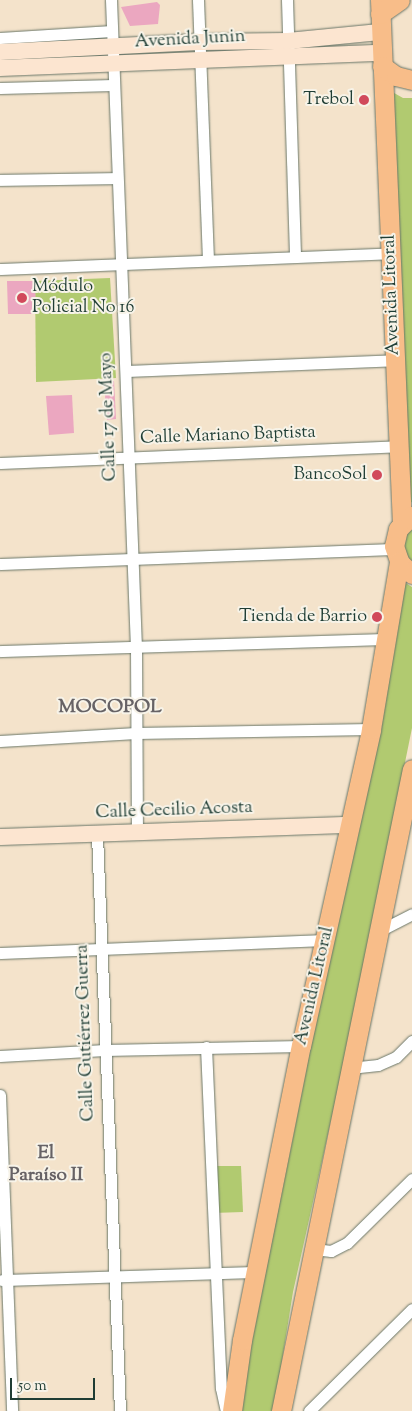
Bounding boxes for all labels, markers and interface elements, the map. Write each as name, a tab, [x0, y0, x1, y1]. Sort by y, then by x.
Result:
street label: Avenida Junin	[134, 26, 246, 54]
place label: Trebol	[303, 89, 354, 111]
marker: Trebol	[358, 94, 370, 106]
street label: Avenida Litoral	[379, 234, 405, 356]
place label: Módulo Policial No 16	[32, 277, 134, 320]
marker: Módulo Policial No 16	[16, 292, 28, 304]
street label: Calle 17 de Mayo	[96, 352, 122, 482]
street label: Calle Mariano Baptista	[140, 422, 316, 450]
place label: BancoSol	[293, 464, 367, 486]
marker: BancoSol	[371, 469, 383, 481]
place label: Tienda de Barrio	[239, 606, 367, 628]
marker: Tienda de Barrio	[371, 611, 383, 623]
district label: MOCOPOL	[58, 697, 162, 719]
street label: Calle Cecilio Acosta	[95, 797, 253, 825]
street label: Avenida Litoral	[291, 925, 339, 1047]
street label: Calle Gutiérrez Guerra	[72, 944, 100, 1122]
district label: El Paraíso II	[9, 1143, 83, 1187]
scale bar	[12, 1368, 98, 1400]
text: 50 m	[18, 1376, 47, 1397]

